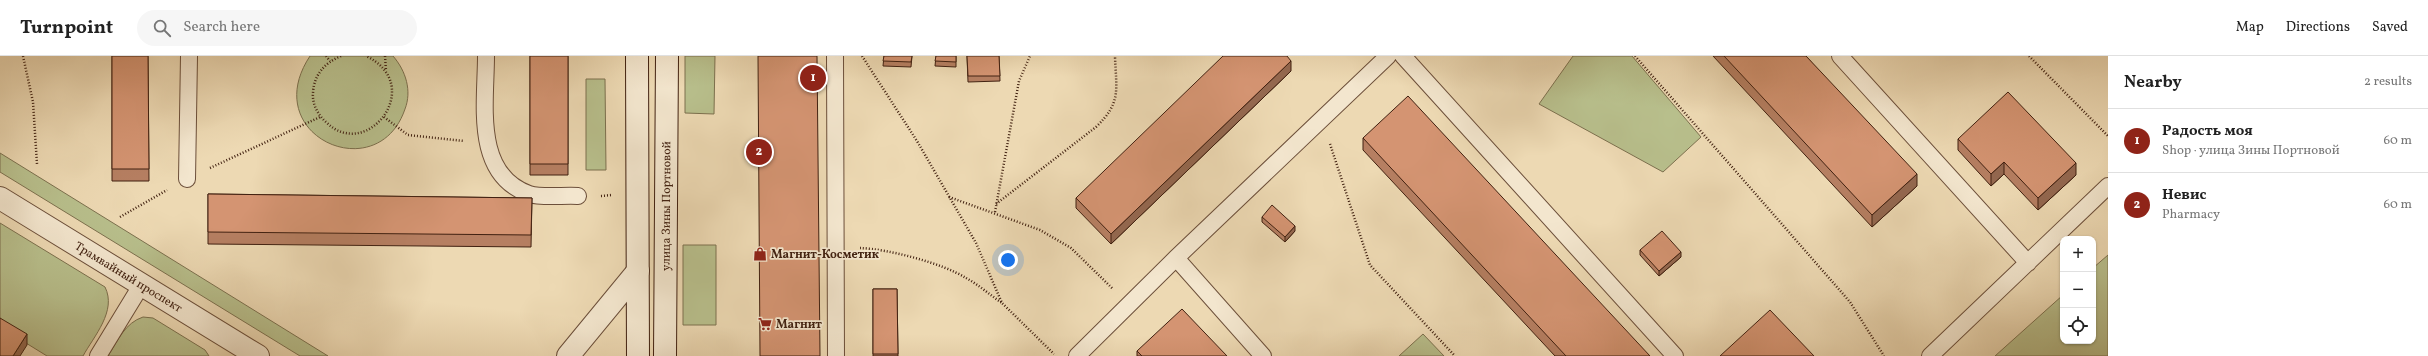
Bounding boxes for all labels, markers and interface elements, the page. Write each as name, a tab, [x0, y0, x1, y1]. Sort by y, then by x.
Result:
search box	[137, 10, 417, 46]
text: Turnpoint	[20, 15, 113, 41]
icon: search	[151, 17, 173, 39]
text: Search here	[183, 17, 260, 38]
text: Map	[2236, 18, 2264, 37]
text: Directions	[2286, 18, 2350, 37]
text: Saved	[2372, 18, 2408, 37]
pin: 1	[800, 63, 826, 93]
text: Nearby	[2124, 71, 2182, 94]
text: 2 results	[2364, 73, 2412, 91]
text: Радость моя	[2162, 121, 2253, 142]
text: 1	[2134, 132, 2140, 150]
text: 60 m	[2384, 132, 2412, 150]
pin: 2	[746, 137, 772, 167]
street label: улица Зины Портновой	[659, 141, 675, 271]
text: Shop · улица Зины Портновой	[2162, 142, 2340, 160]
text: Невис	[2162, 185, 2207, 206]
text: 2	[2134, 196, 2140, 214]
text: 60 m	[2384, 196, 2412, 214]
text: Pharmacy	[2162, 206, 2220, 224]
map controls	[2060, 236, 2096, 344]
button: +	[2060, 236, 2096, 272]
street label: Трамвайный проспект	[71, 239, 185, 317]
shop icon: Магнит-Косметик	[752, 246, 768, 262]
place label: Магнит-Косметик	[771, 247, 879, 263]
your location	[998, 250, 1018, 270]
button: −	[2060, 272, 2096, 308]
button: locate	[2060, 308, 2096, 344]
supermarket icon: Магнит	[757, 316, 773, 332]
place label: Магнит	[776, 317, 822, 333]

